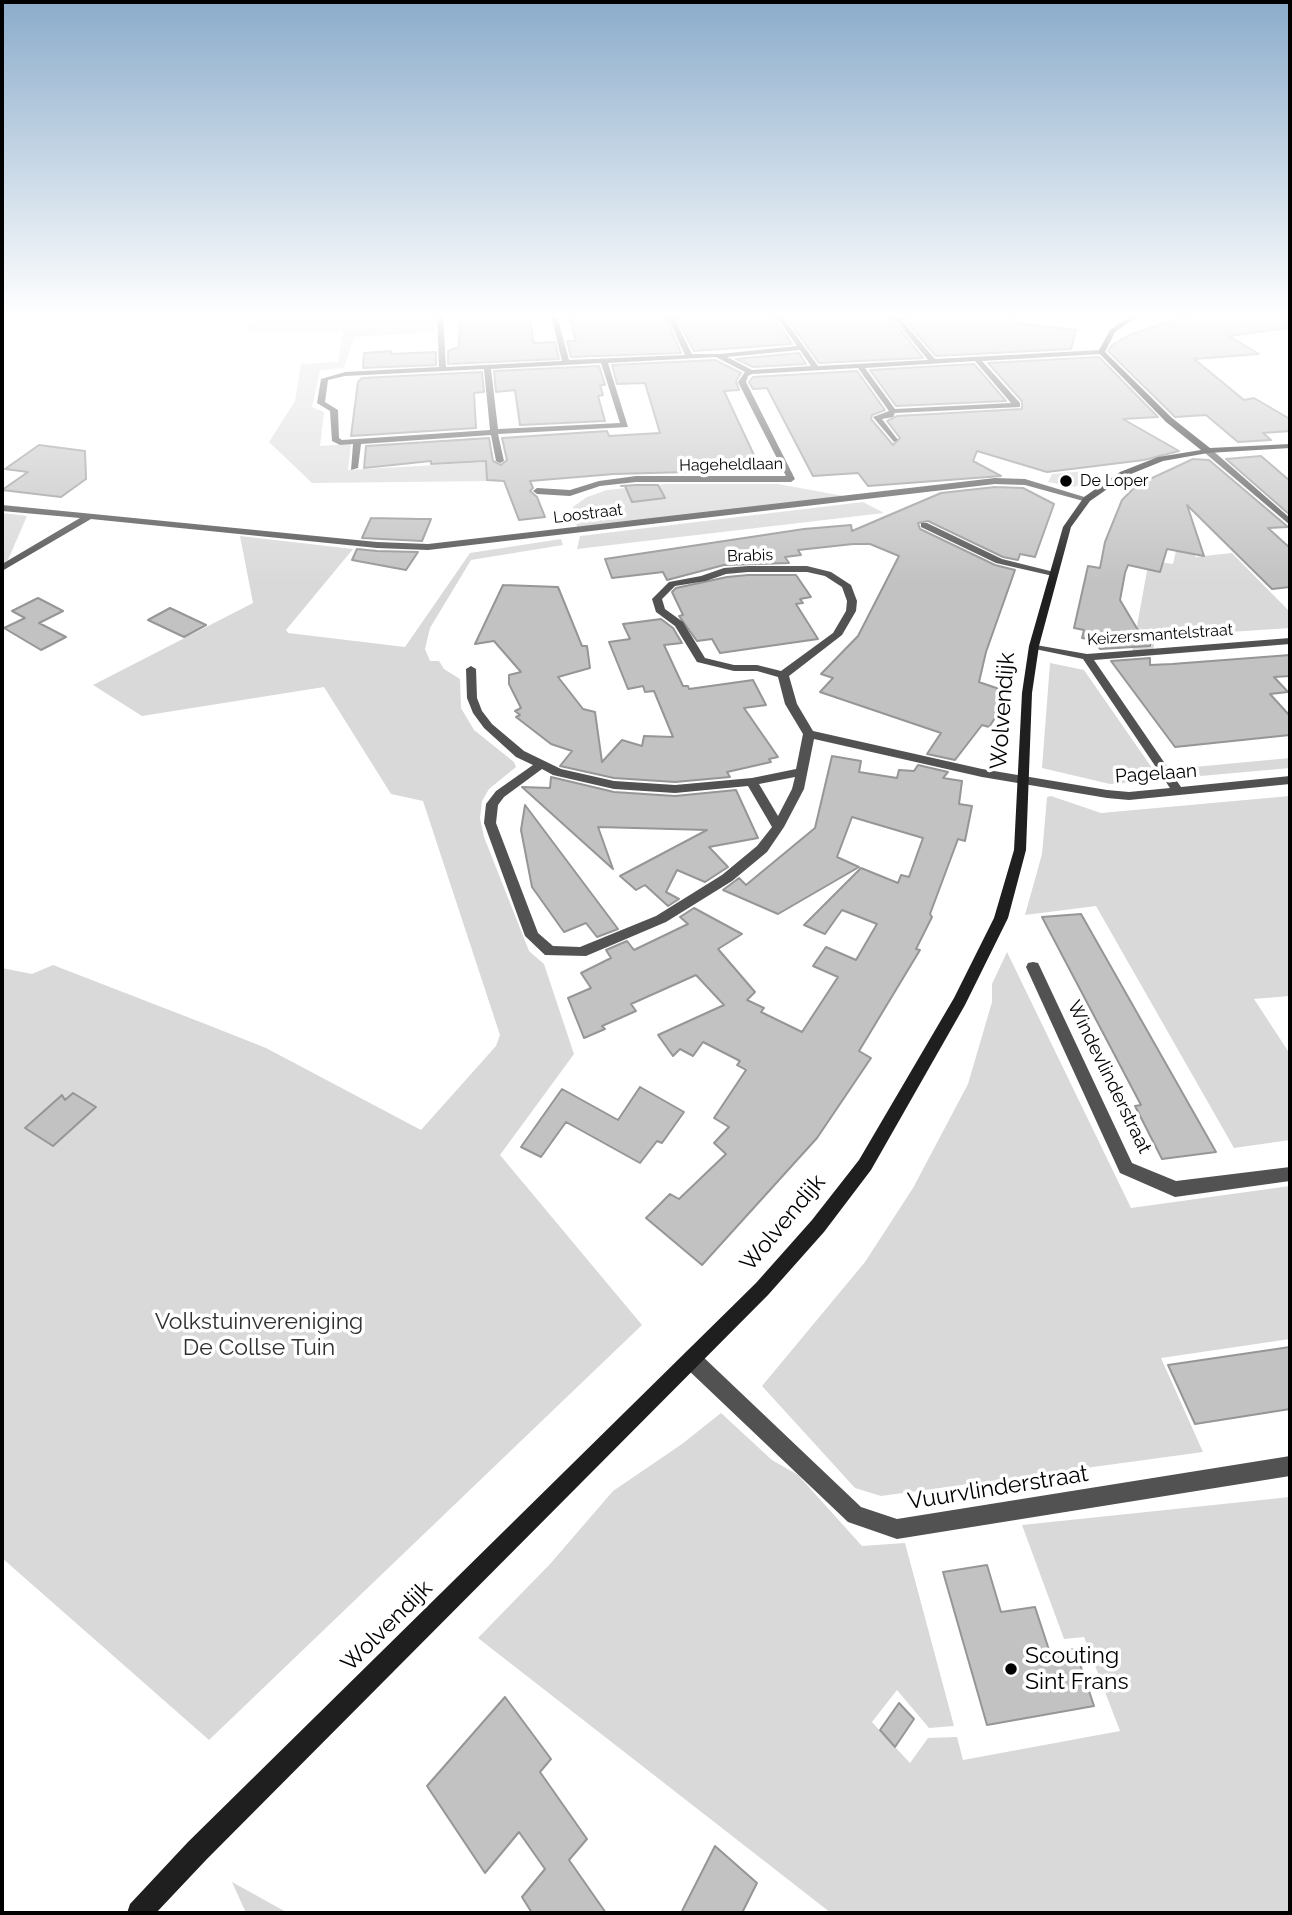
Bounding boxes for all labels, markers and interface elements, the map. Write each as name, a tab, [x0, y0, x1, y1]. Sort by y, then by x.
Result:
street label: Hageheldlaan	[679, 454, 783, 476]
place label: De Loper	[1080, 471, 1148, 491]
marker: De Loper	[1058, 473, 1074, 489]
street label: Loostraat	[552, 500, 624, 528]
street label: Brabis	[727, 546, 773, 566]
street label: Keizersmantelstraat	[1086, 620, 1234, 650]
street label: Wolvendijk	[985, 651, 1021, 771]
street label: Pagelaan	[1114, 760, 1198, 788]
street label: Windevlinderstraat	[1062, 997, 1156, 1157]
street label: Wolvendijk	[735, 1169, 831, 1277]
park label: Volkstuinvereniging De Collse Tuin	[155, 1308, 363, 1362]
street label: Vuurvlinderstraat	[906, 1460, 1090, 1516]
street label: Wolvendijk	[336, 1575, 438, 1677]
place label: Scouting Sint Frans	[1025, 1642, 1129, 1696]
marker: Scouting Sint Frans	[1003, 1661, 1019, 1677]

